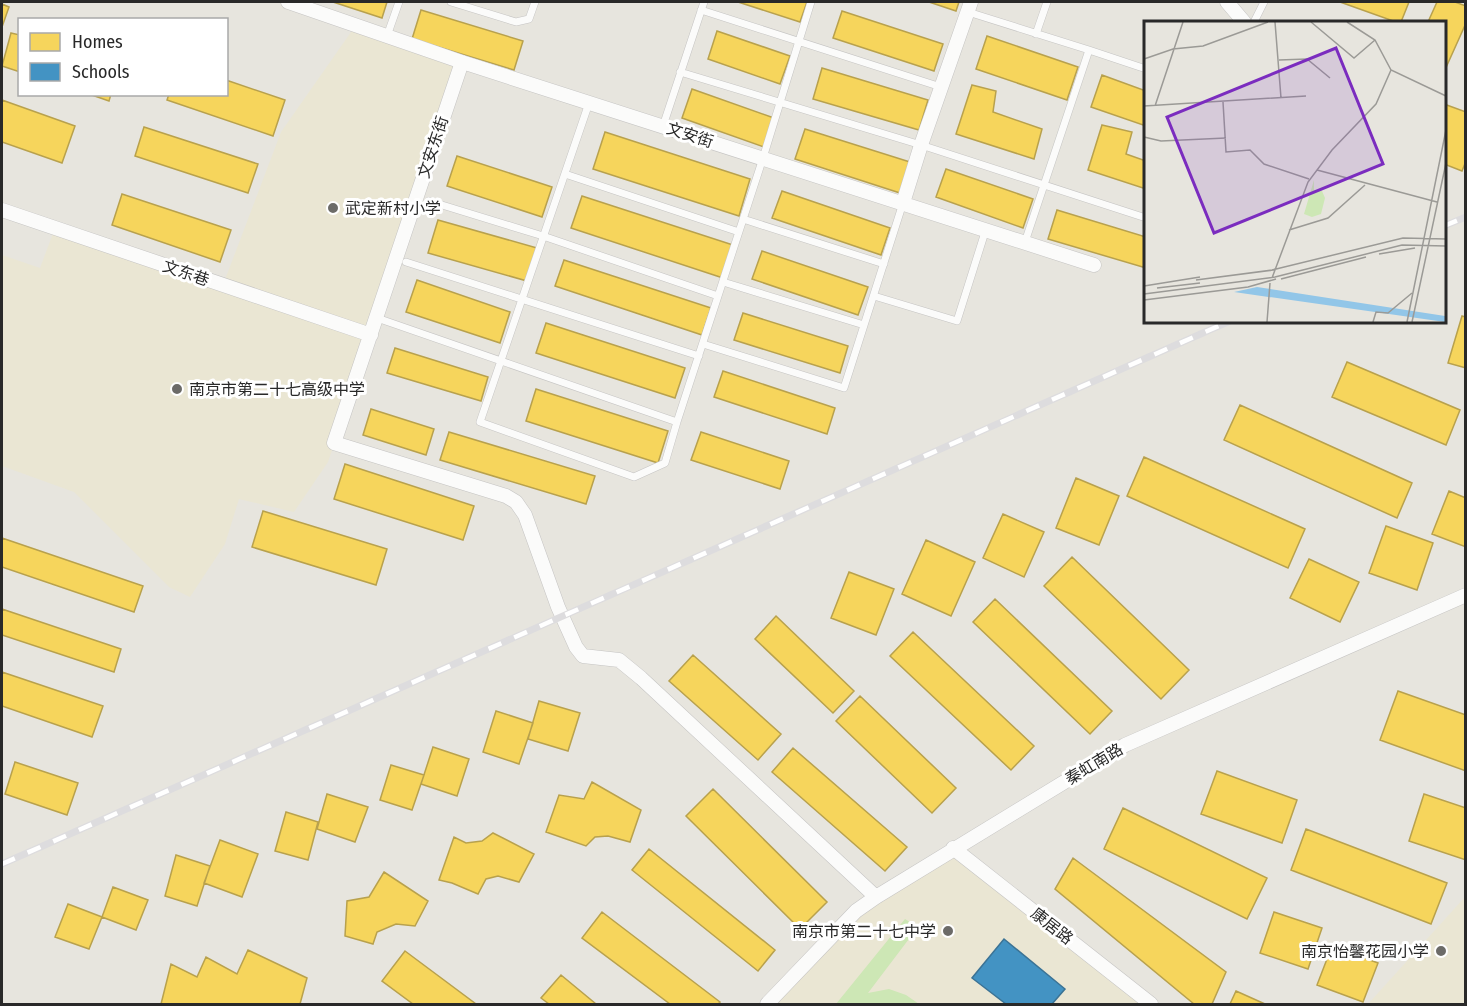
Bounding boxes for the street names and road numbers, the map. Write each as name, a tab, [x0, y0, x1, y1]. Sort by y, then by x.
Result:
street label: 文安东街	[414, 114, 452, 180]
street label: 文安街	[664, 119, 716, 151]
street label: 文东巷	[160, 256, 212, 290]
street label: 秦虹南路	[1062, 739, 1126, 789]
street label: 康居路	[1027, 904, 1077, 948]

